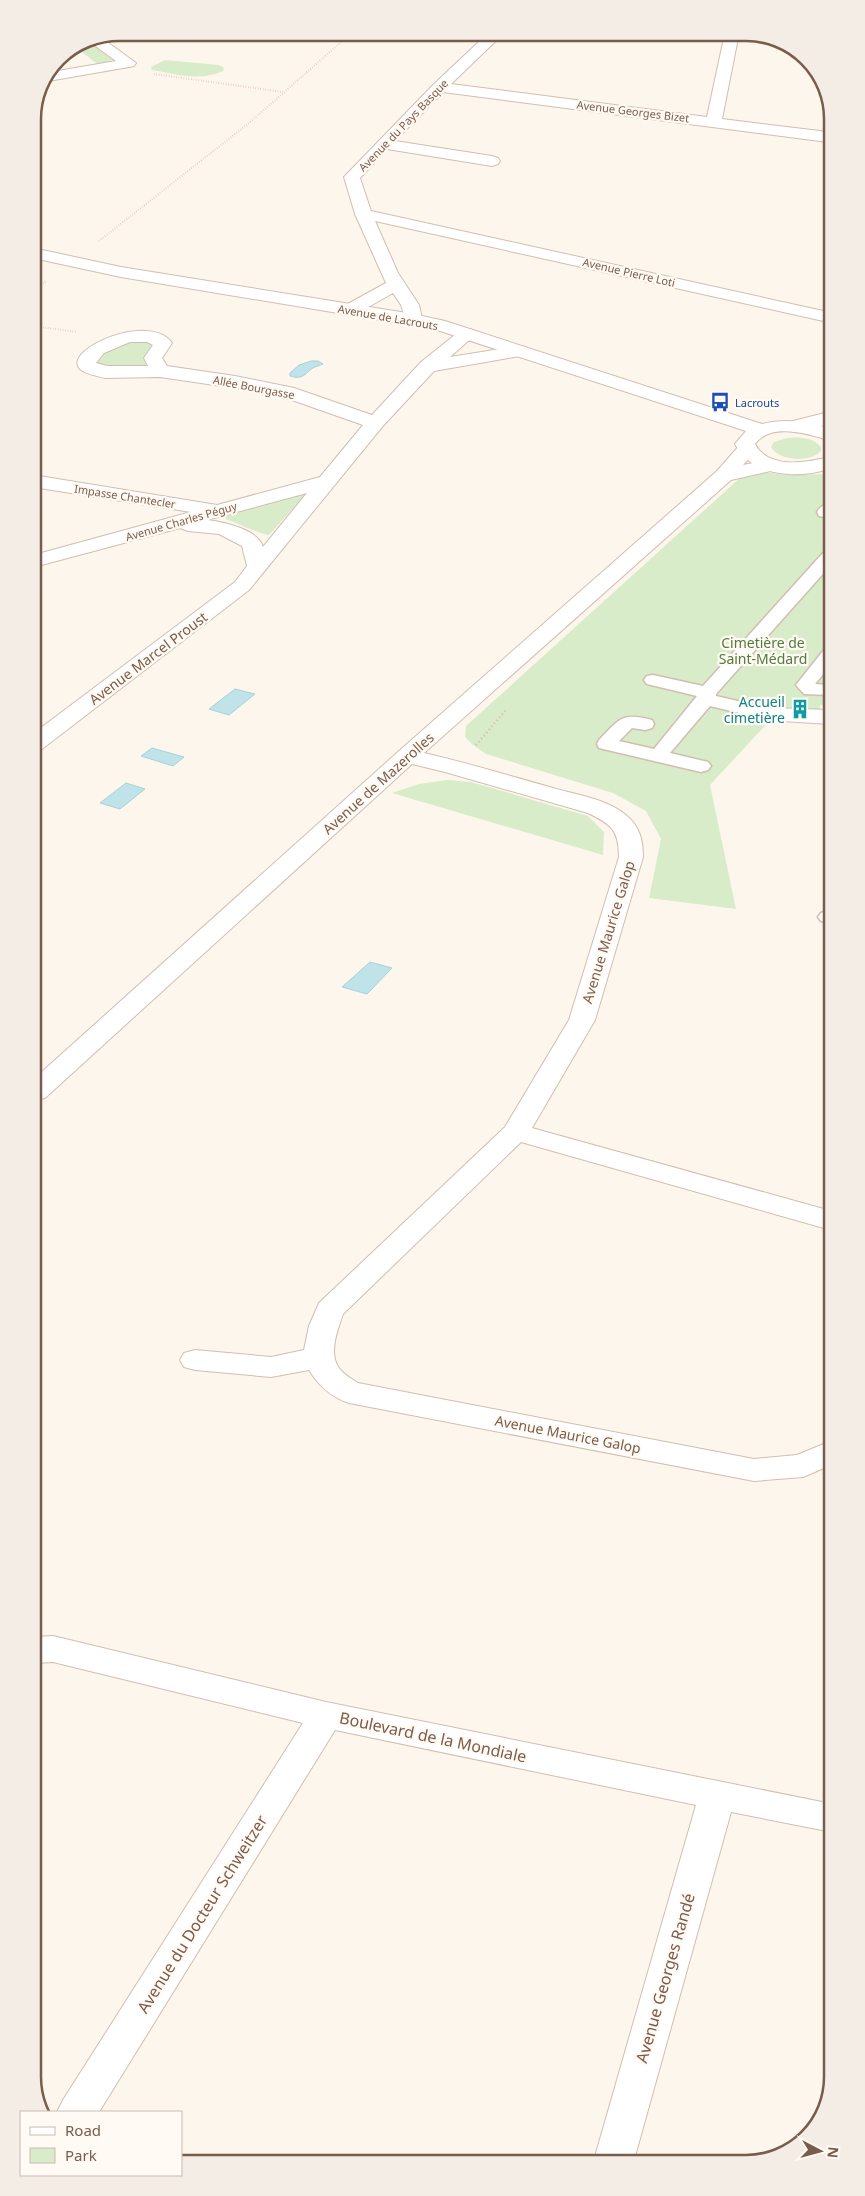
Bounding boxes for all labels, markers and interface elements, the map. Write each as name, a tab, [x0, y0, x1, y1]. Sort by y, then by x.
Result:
street label: Avenue du Pays Basque	[355, 76, 451, 174]
street label: Avenue Georges Bizet	[576, 97, 690, 125]
street label: Avenue Pierre Loti	[581, 254, 677, 290]
street label: Avenue de Lacrouts	[337, 301, 439, 333]
street label: Allée Bourgasse	[212, 372, 296, 402]
bus stop icon: Lacrouts	[709, 391, 731, 413]
place label: Lacrouts	[735, 395, 779, 410]
street label: Impasse Chantecler	[73, 481, 177, 511]
street label: Avenue Charles Péguy	[124, 498, 239, 544]
street label: Avenue Marcel Proust	[85, 607, 211, 709]
park label: Cimetière de Saint-Médard	[719, 633, 807, 668]
place label: Accueil cimetière	[724, 692, 785, 727]
building icon: Accueil cimetière	[789, 698, 811, 720]
street label: Avenue de Mazerolles	[318, 728, 438, 838]
street label: Avenue Maurice Galop	[577, 858, 639, 1006]
street label: Avenue Maurice Galop	[493, 1411, 643, 1457]
street label: Boulevard de la Mondiale	[337, 1706, 529, 1768]
street label: Avenue du Docteur Schweitzer	[132, 1810, 272, 2017]
street label: Avenue Georges Randé	[630, 1891, 700, 2065]
legend	[20, 2111, 182, 2176]
text: Road	[65, 2120, 101, 2140]
north arrow	[795, 2126, 845, 2176]
text: Park	[65, 2145, 97, 2165]
text: N	[823, 2146, 843, 2159]

